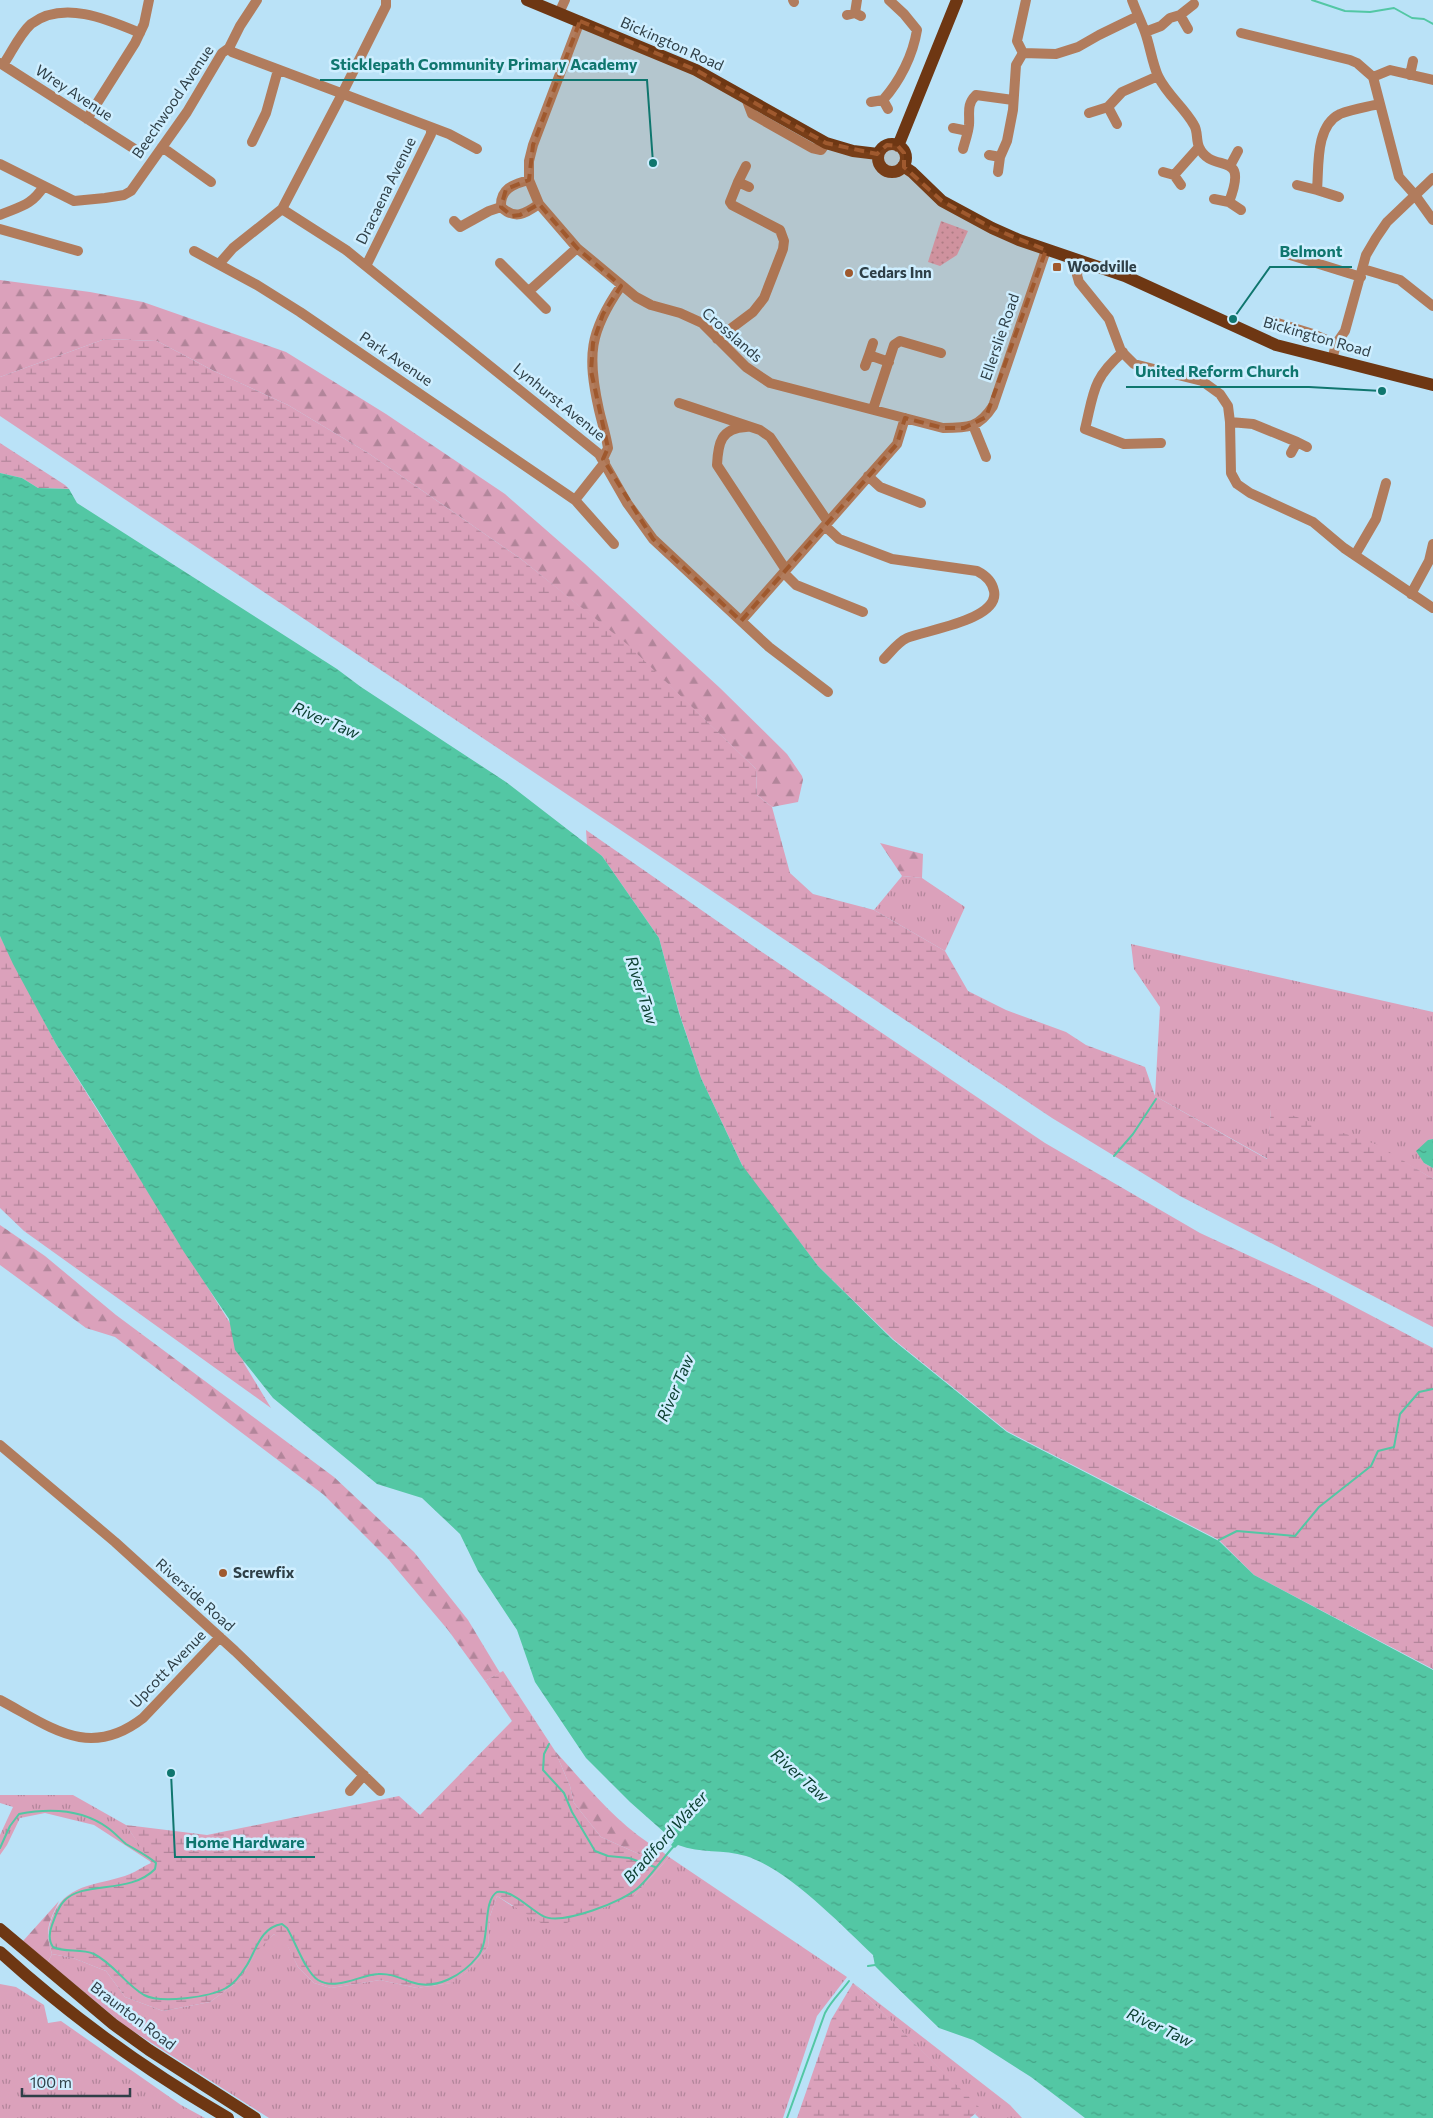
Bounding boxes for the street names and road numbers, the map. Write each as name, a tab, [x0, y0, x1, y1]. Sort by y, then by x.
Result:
street label: Bickington Road	[618, 12, 727, 74]
street label: Beechwood Avenue	[128, 41, 217, 161]
street label: Wrey Avenue	[32, 60, 117, 124]
street label: Dracaena Avenue	[351, 134, 419, 247]
street label: Ellerslie Road	[976, 291, 1022, 382]
street label: Crosslands	[699, 303, 767, 365]
street label: Bickington Road	[1261, 312, 1373, 360]
street label: Park Avenue	[357, 327, 437, 389]
street label: Lynhurst Avenue	[510, 359, 609, 444]
street label: Riverside Road	[152, 1554, 239, 1634]
street label: Upcott Avenue	[126, 1626, 209, 1711]
street label: Braunton Road	[88, 1977, 180, 2053]

